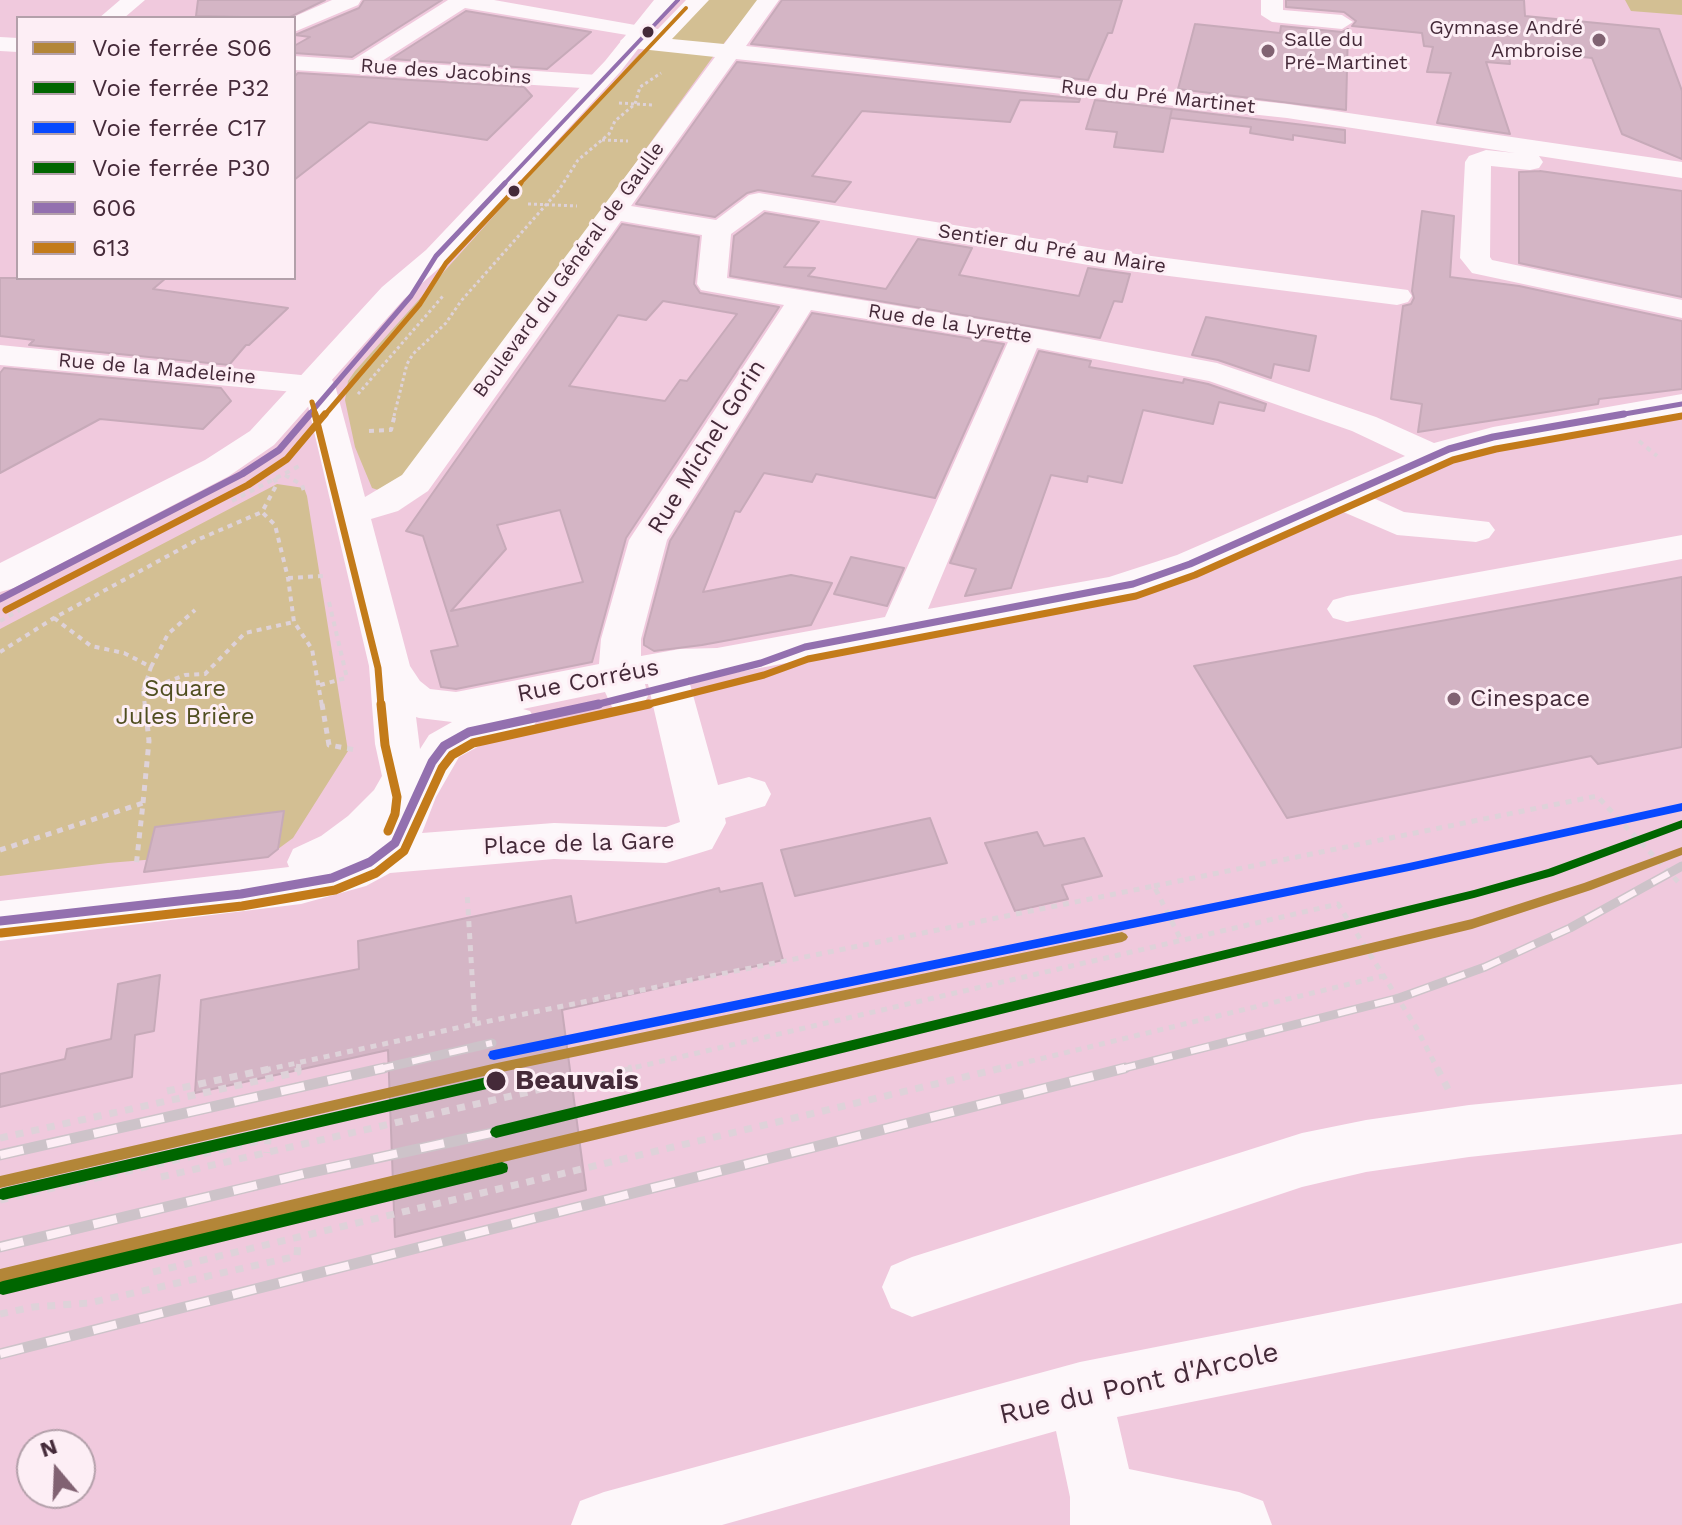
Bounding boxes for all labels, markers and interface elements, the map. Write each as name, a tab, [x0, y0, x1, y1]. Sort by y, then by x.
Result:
legend	[16, 16, 296, 280]
place label: Gymnase André Ambroise	[1429, 16, 1583, 63]
unlabelled marker	[640, 24, 656, 40]
place label: Salle du Pré-Martinet	[1284, 28, 1407, 75]
marker: Gymnase André Ambroise	[1590, 31, 1608, 49]
text: Voie ferrée S06	[92, 34, 272, 62]
marker: Salle du Pré-Martinet	[1259, 42, 1277, 60]
street label: Rue des Jacobins	[360, 54, 532, 90]
text: Voie ferrée P32	[92, 74, 269, 102]
street label: Rue du Pré Martinet	[1060, 75, 1256, 119]
text: Voie ferrée C17	[92, 114, 266, 142]
street label: Boulevard du Général de Gaulle	[468, 138, 670, 402]
text: Voie ferrée P30	[92, 154, 270, 182]
unlabelled marker	[506, 183, 522, 199]
text: 606	[92, 194, 136, 222]
street label: Sentier du Pré au Maire	[936, 219, 1168, 279]
text: 613	[92, 234, 130, 262]
street label: Rue de la Lyrette	[866, 299, 1034, 349]
street label: Rue de la Madeleine	[57, 348, 257, 390]
street label: Rue Michel Gorin	[642, 355, 772, 539]
street label: Rue Corréus	[515, 653, 661, 709]
park label: Square Jules Brière	[115, 675, 255, 731]
place label: Cinespace	[1470, 685, 1590, 713]
marker: Cinespace	[1445, 690, 1463, 708]
street label: Place de la Gare	[483, 826, 675, 862]
place label: Beauvais	[515, 1064, 639, 1098]
marker: Beauvais	[484, 1069, 508, 1093]
street label: Rue du Pont d'Arcole	[996, 1336, 1282, 1432]
north arrow	[16, 1429, 96, 1509]
text: N	[37, 1433, 60, 1462]

